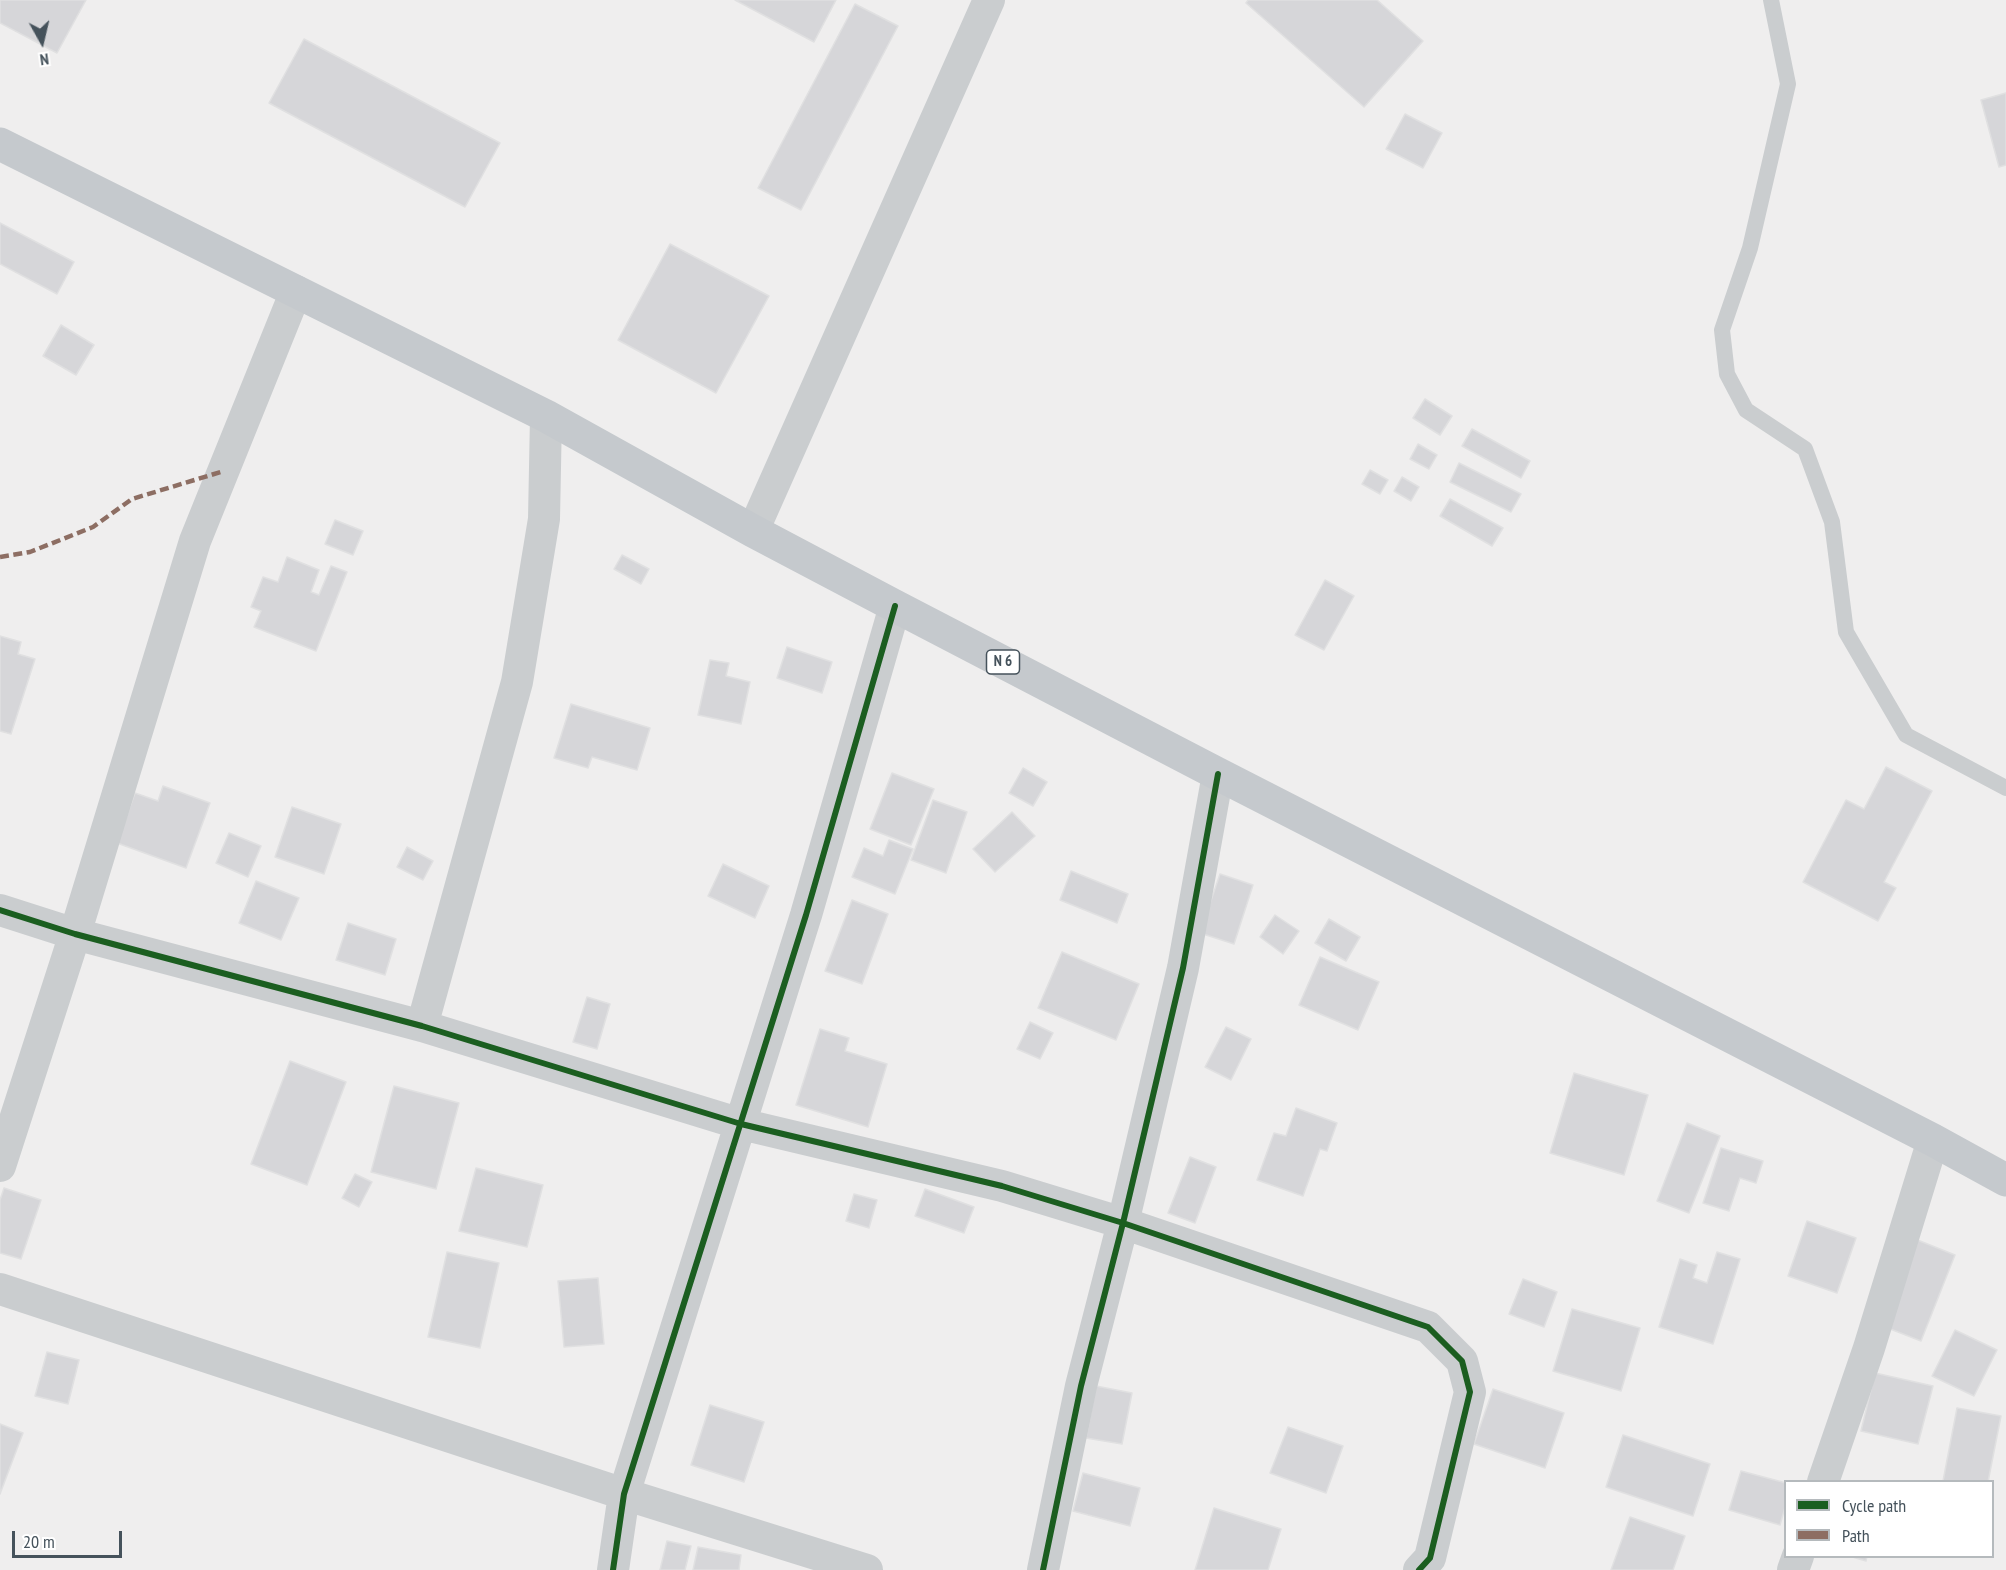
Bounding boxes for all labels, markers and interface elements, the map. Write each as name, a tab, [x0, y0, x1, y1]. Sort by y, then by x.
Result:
north arrow	[12, 12, 72, 72]
text: N	[39, 49, 50, 70]
road number: N 6	[986, 650, 1020, 674]
legend	[1784, 1480, 1994, 1558]
text: Cycle path	[1842, 1494, 1906, 1517]
scale bar	[15, 1519, 124, 1557]
text: Path	[1842, 1524, 1870, 1547]
text: 20 m	[23, 1530, 55, 1553]

